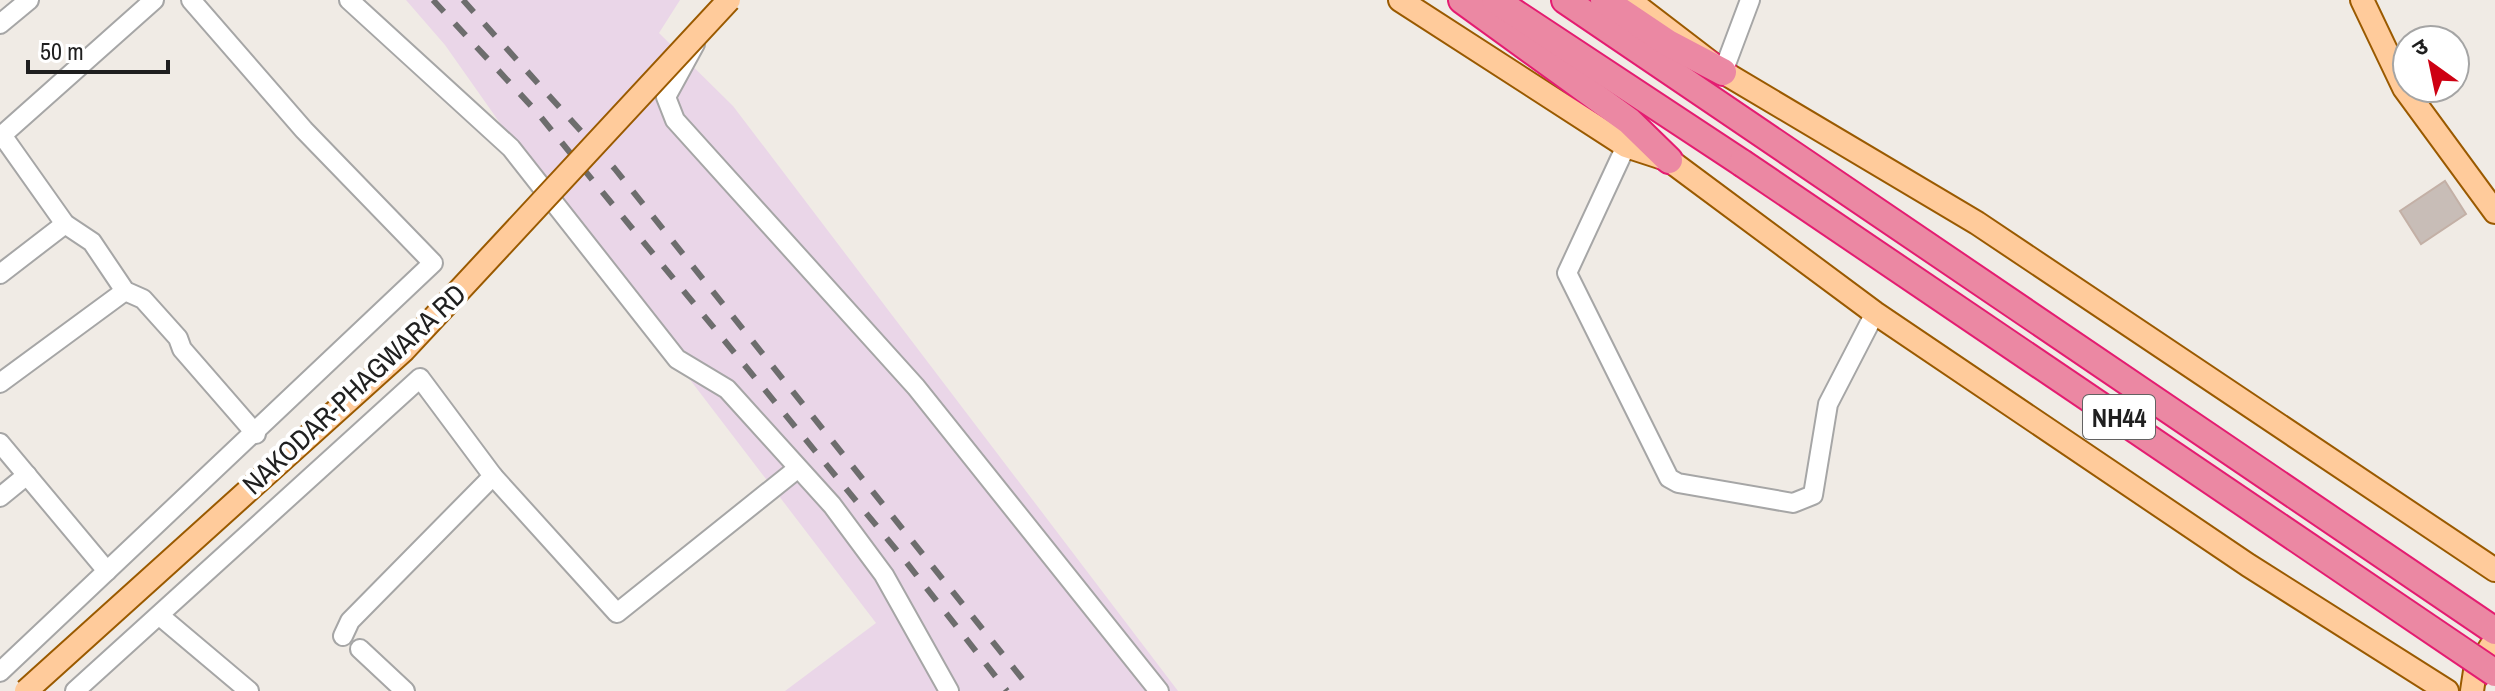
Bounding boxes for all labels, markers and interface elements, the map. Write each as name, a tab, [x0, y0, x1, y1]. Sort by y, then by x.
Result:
scale bar	[28, 24, 168, 74]
north arrow	[2391, 24, 2471, 104]
text: उ	[2407, 31, 2435, 63]
text: 50 m	[40, 35, 84, 67]
street label: NAKODAR-PHAGWARA RD	[234, 275, 474, 503]
road number: NH44	[2083, 395, 2155, 439]

